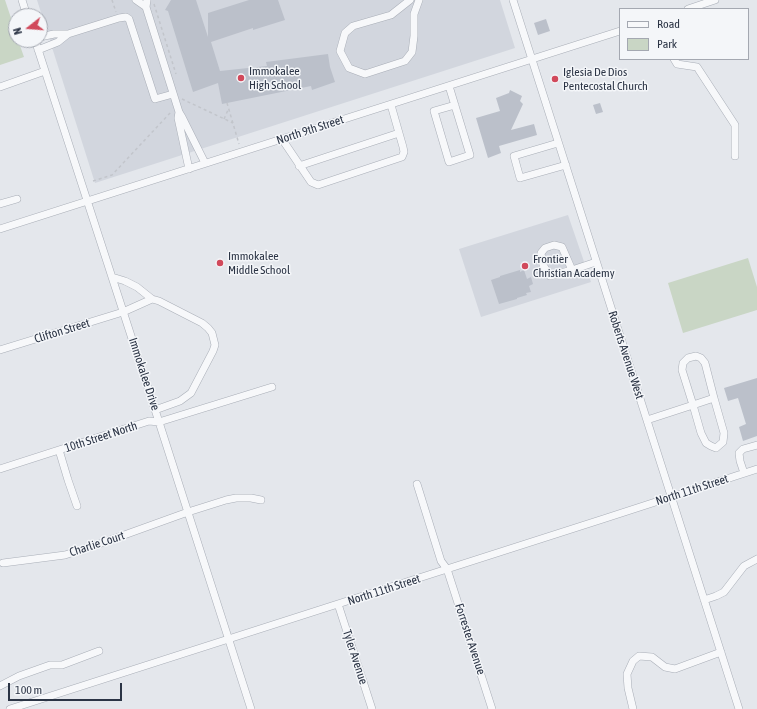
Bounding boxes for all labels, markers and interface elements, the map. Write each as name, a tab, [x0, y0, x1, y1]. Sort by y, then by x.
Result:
north arrow	[8, 8, 48, 48]
legend	[619, 8, 749, 60]
text: Road	[657, 17, 680, 31]
text: N	[11, 26, 24, 36]
text: Park	[657, 37, 677, 51]
place label: Immokalee High School	[249, 64, 301, 92]
place label: Iglesia De Dios Pentecostal Church	[563, 65, 648, 93]
marker: Immokalee High School	[236, 73, 246, 83]
marker: Iglesia De Dios Pentecostal Church	[550, 74, 560, 84]
street label: North 9th Street	[275, 112, 345, 148]
place label: Immokalee Middle School	[228, 249, 290, 277]
place label: Frontier Christian Academy	[533, 252, 615, 280]
marker: Immokalee Middle School	[215, 258, 225, 268]
marker: Frontier Christian Academy	[520, 261, 530, 271]
street label: Roberts Avenue West	[605, 309, 647, 401]
street label: Clifton Street	[32, 316, 92, 346]
street label: Immokalee Drive	[125, 336, 163, 412]
street label: 10th Street North	[63, 418, 139, 456]
street label: North 11th Street	[654, 471, 730, 509]
street label: Charlie Court	[68, 528, 126, 560]
street label: North 11th Street	[346, 571, 422, 609]
street label: Forrester Avenue	[452, 601, 488, 677]
street label: Tyler Avenue	[339, 628, 371, 686]
scale bar	[10, 675, 124, 701]
text: 100 m	[15, 683, 42, 697]

